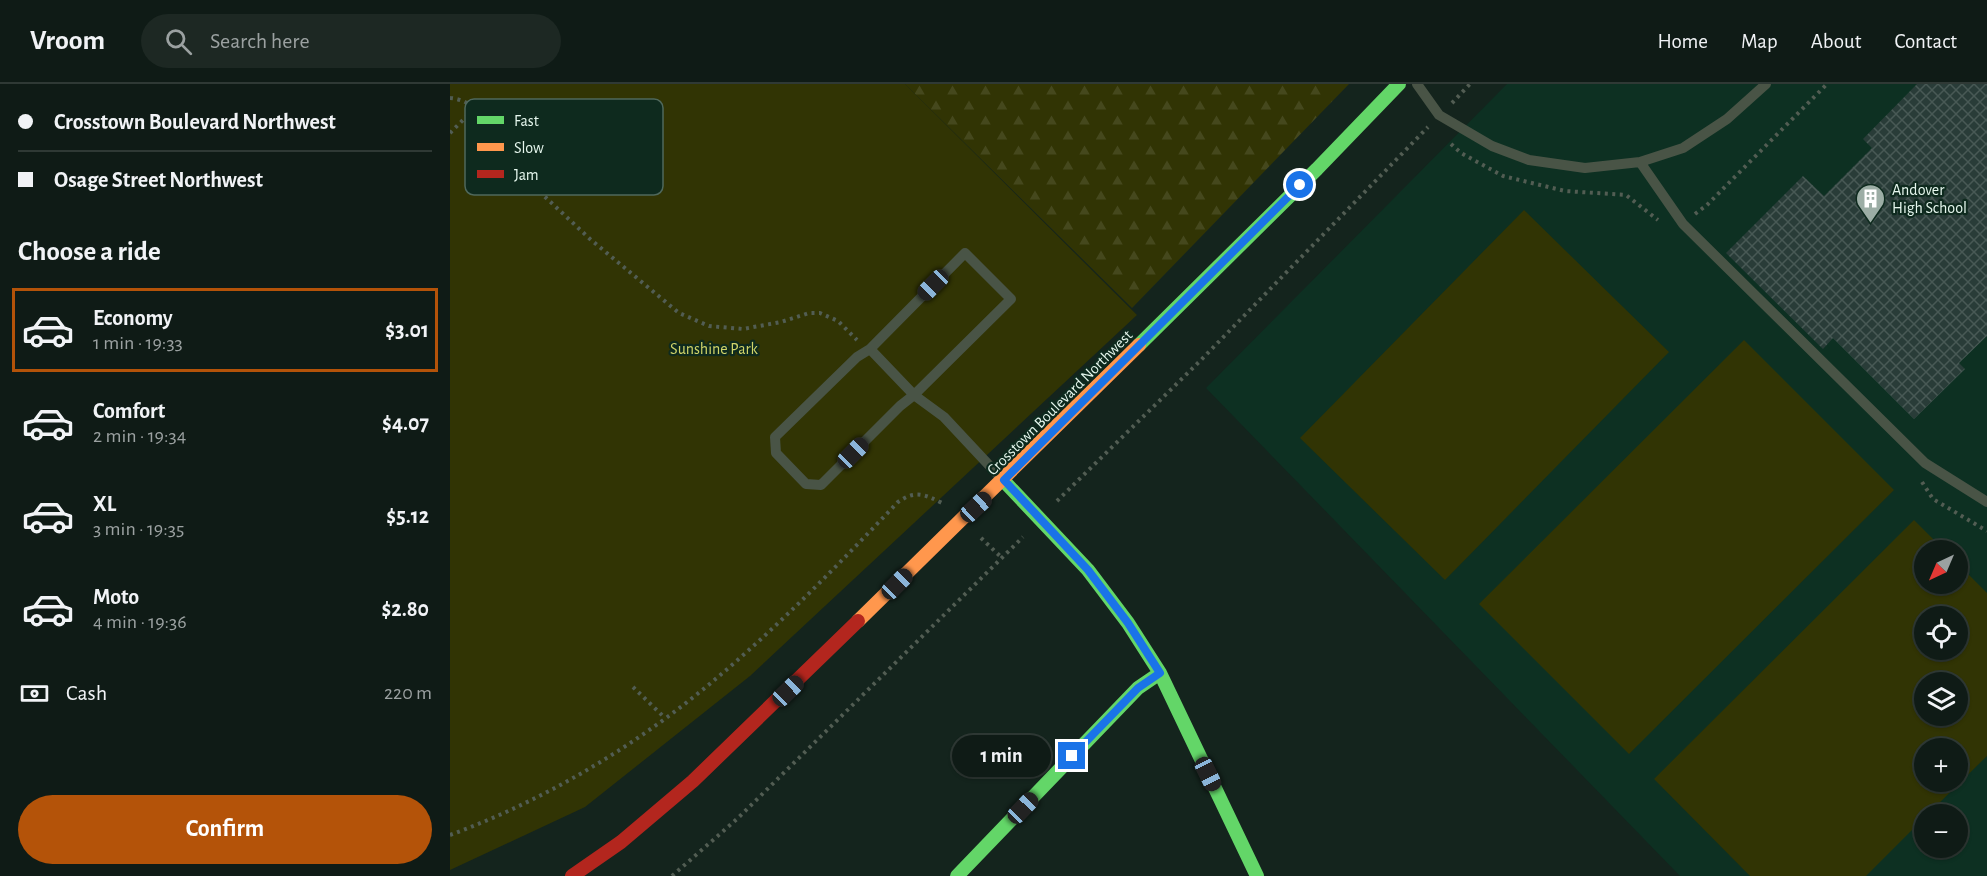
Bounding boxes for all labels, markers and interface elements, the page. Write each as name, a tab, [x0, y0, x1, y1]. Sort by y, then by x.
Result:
search box	[141, 14, 561, 68]
icon: search	[162, 25, 195, 58]
text: Vroom	[30, 27, 105, 55]
text: Search here	[210, 30, 310, 52]
text: Home	[1657, 31, 1708, 52]
text: Map	[1741, 31, 1778, 52]
text: About	[1811, 31, 1861, 52]
text: Contact	[1894, 31, 1957, 52]
legend	[465, 99, 663, 195]
text: Crosstown Boulevard Northwest	[54, 111, 336, 133]
text: Fast	[514, 113, 539, 129]
text: Slow	[514, 140, 544, 156]
text: Jam	[514, 167, 539, 183]
text: Osage Street Northwest	[54, 169, 263, 191]
route start	[1286, 171, 1313, 198]
building icon: Andover High School	[1855, 182, 1887, 224]
place label: Andover High School	[1892, 182, 1967, 216]
text: Choose a ride	[18, 238, 161, 265]
car	[914, 266, 952, 304]
icon: car	[21, 303, 75, 357]
text: Economy	[93, 307, 173, 329]
text: $3.01	[385, 319, 429, 341]
street label: Crosstown Boulevard Northwest	[984, 327, 1135, 478]
text: 1 min · 19:33	[93, 333, 183, 353]
park label: Sunshine Park	[670, 341, 759, 357]
icon: car	[21, 396, 75, 450]
text: Comfort	[93, 400, 165, 422]
text: $4.07	[382, 412, 429, 434]
text: 2 min · 19:34	[93, 426, 186, 446]
car	[834, 434, 872, 472]
car	[957, 488, 995, 526]
icon: car	[21, 489, 75, 543]
text: XL	[93, 493, 116, 515]
text: $5.12	[386, 505, 429, 527]
text: 3 min · 19:35	[93, 519, 184, 539]
north arrow	[1914, 540, 1968, 594]
map controls	[1914, 540, 1968, 858]
car	[878, 565, 916, 603]
icon: car	[21, 582, 75, 636]
text: Moto	[93, 586, 139, 608]
text: $2.80	[381, 598, 429, 620]
button: locate	[1914, 606, 1968, 660]
text: 4 min · 19:36	[93, 612, 187, 632]
car	[769, 672, 807, 710]
button: layers	[1914, 672, 1968, 726]
icon: cash	[18, 677, 51, 710]
text: Cash	[66, 682, 107, 704]
text: 220 m	[384, 683, 432, 703]
callout: 1 min	[952, 735, 1051, 777]
button: +	[1914, 738, 1968, 792]
route end	[1058, 742, 1085, 769]
text: 1 min	[980, 746, 1023, 766]
car	[1192, 754, 1224, 794]
car	[1004, 789, 1042, 827]
button: Confirm	[18, 795, 432, 864]
button: −	[1914, 804, 1968, 858]

